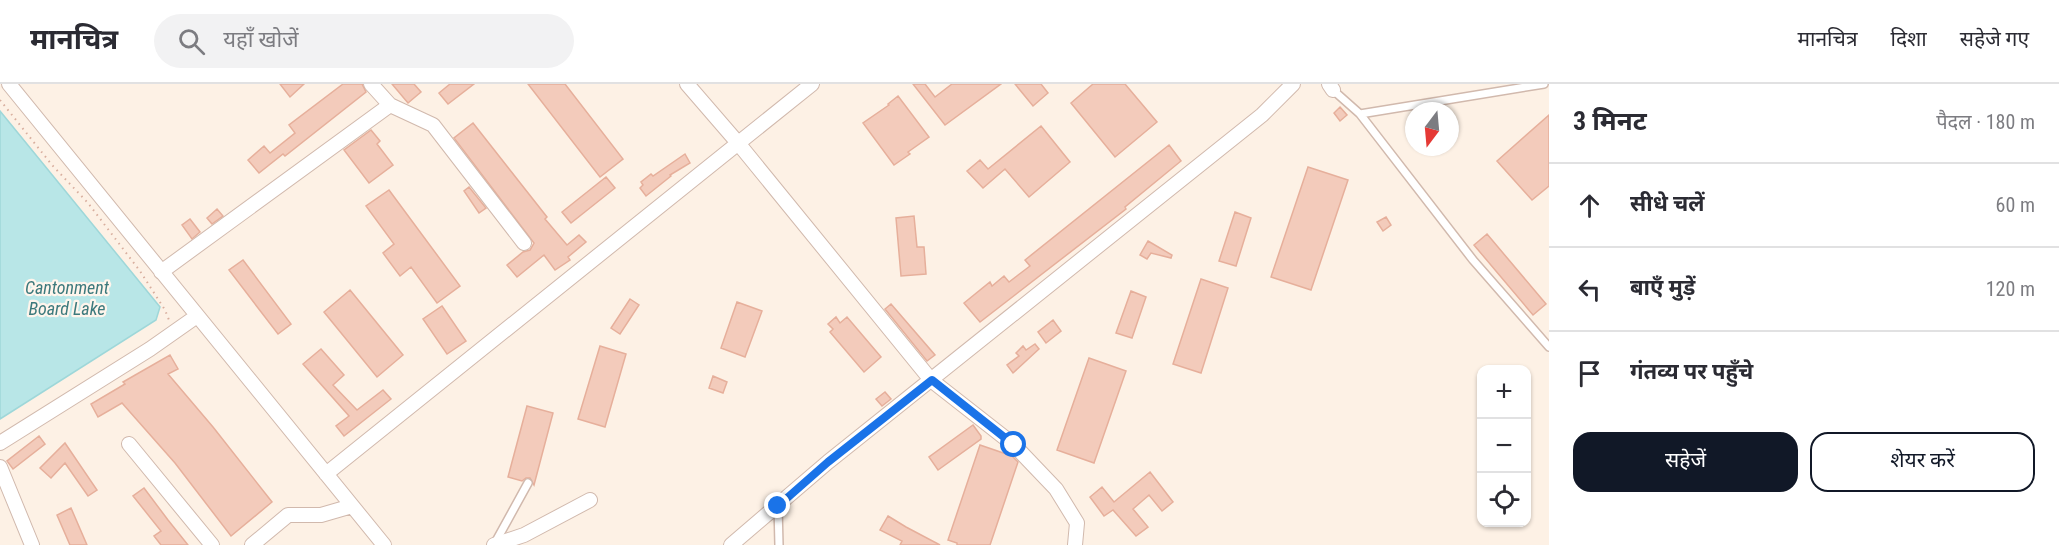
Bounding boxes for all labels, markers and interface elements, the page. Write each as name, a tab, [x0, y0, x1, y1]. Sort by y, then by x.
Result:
search box	[154, 14, 574, 68]
text: मानचित्र	[30, 23, 118, 56]
icon: search	[175, 25, 208, 58]
text: यहाँ खोजें	[223, 27, 298, 52]
text: मानचित्र	[1797, 27, 1858, 51]
text: दिशा	[1891, 27, 1927, 51]
text: सहेजे गए	[1960, 27, 2029, 51]
north arrow	[1405, 102, 1459, 156]
text: 3 मिनट	[1573, 106, 1647, 136]
text: पैदल · 180 m	[1936, 110, 2035, 134]
icon: ahead	[1573, 189, 1606, 222]
text: सीधे चलें	[1630, 191, 1704, 216]
text: 60 m	[1996, 193, 2035, 217]
icon: left	[1573, 273, 1606, 306]
text: बाएँ मुड़ें	[1630, 275, 1695, 300]
water label: Cantonment Board Lake	[25, 277, 110, 319]
text: 120 m	[1986, 277, 2035, 301]
icon: arrive	[1573, 357, 1606, 390]
text: गंतव्य पर पहुँचे	[1630, 359, 1753, 384]
map controls	[1477, 365, 1531, 527]
button: +	[1477, 365, 1531, 419]
button: −	[1477, 419, 1531, 473]
route start	[1000, 431, 1026, 457]
button: सहेजें	[1573, 432, 1798, 492]
button: शेयर करें	[1810, 432, 2035, 492]
button: locate	[1477, 473, 1531, 527]
route end	[764, 492, 790, 518]

